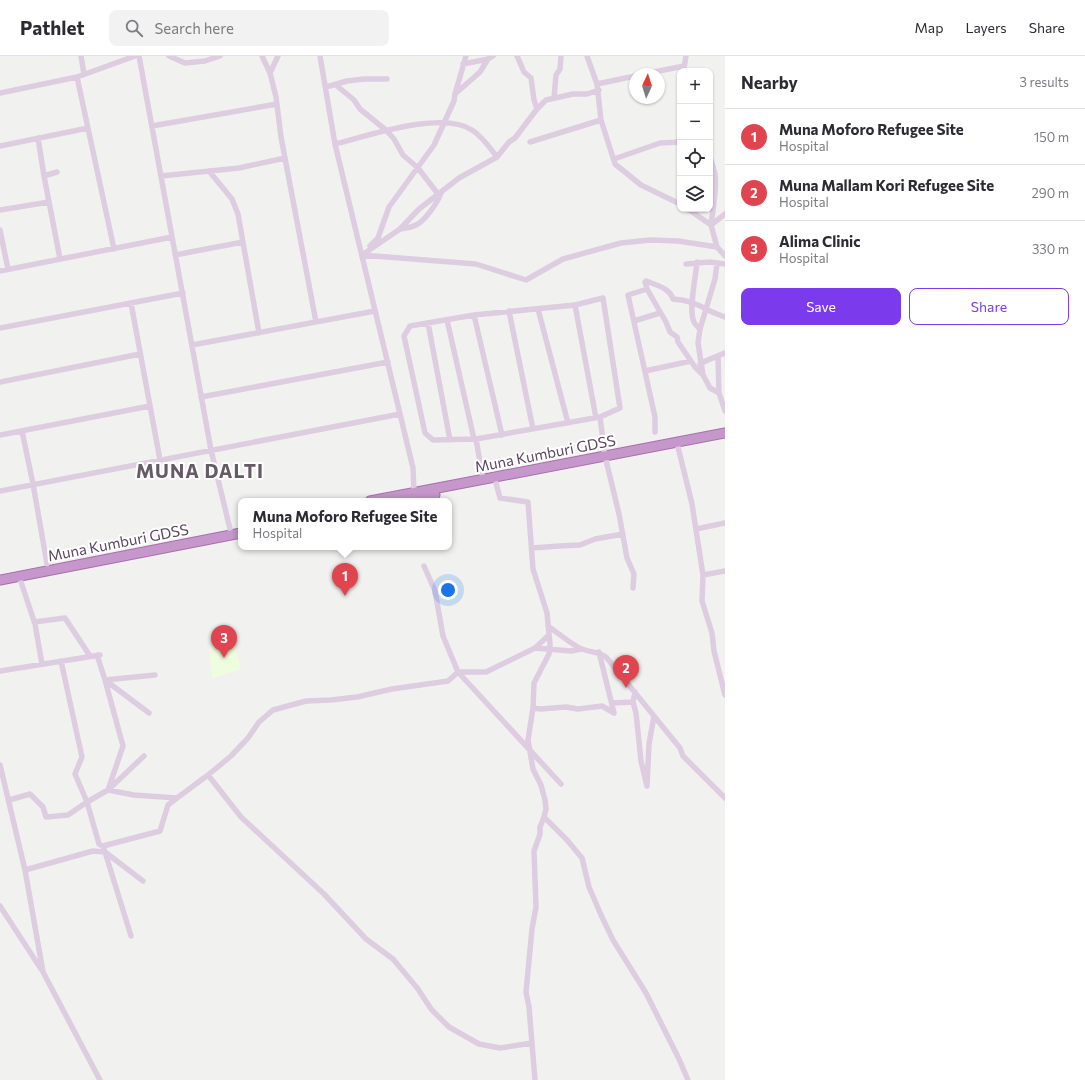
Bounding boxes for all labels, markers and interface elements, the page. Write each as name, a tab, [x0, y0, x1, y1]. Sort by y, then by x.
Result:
search box	[109, 10, 389, 46]
text: Pathlet	[20, 16, 85, 39]
icon: search	[123, 17, 145, 39]
text: Search here	[155, 19, 234, 37]
text: Map	[915, 19, 943, 36]
text: Layers	[965, 19, 1007, 36]
text: Share	[1029, 19, 1065, 36]
north arrow	[629, 68, 665, 104]
map controls	[677, 68, 713, 212]
button: +	[677, 68, 713, 104]
text: Nearby	[741, 72, 798, 93]
text: 3 results	[1020, 74, 1069, 90]
button: −	[677, 104, 713, 140]
text: Muna Moforo Refugee Site	[779, 120, 964, 138]
text: 1	[751, 129, 757, 145]
text: 150 m	[1034, 129, 1069, 145]
text: Hospital	[779, 138, 829, 154]
button: locate	[677, 140, 713, 176]
button: layers	[677, 176, 713, 212]
text: Muna Mallam Kori Refugee Site	[779, 176, 994, 194]
text: 2	[750, 185, 758, 201]
text: 290 m	[1032, 185, 1069, 201]
text: Hospital	[779, 194, 829, 210]
text: Alima Clinic	[779, 232, 861, 250]
text: 3	[750, 241, 758, 257]
text: 330 m	[1032, 241, 1069, 257]
text: Hospital	[779, 250, 829, 266]
button: Save	[741, 288, 901, 325]
button: Share	[909, 288, 1069, 325]
street label: Muna Kumburi GDSS	[473, 430, 617, 475]
district label: MUNA DALTI	[136, 459, 264, 482]
popup	[238, 498, 452, 550]
text: Muna Moforo Refugee Site	[253, 507, 437, 525]
street label: Muna Kumburi GDSS	[46, 519, 190, 564]
text: Hospital	[253, 525, 302, 541]
pin: 1	[332, 563, 358, 596]
your location	[438, 580, 458, 600]
pin: 3	[211, 625, 237, 658]
pin: 2	[613, 655, 639, 688]

